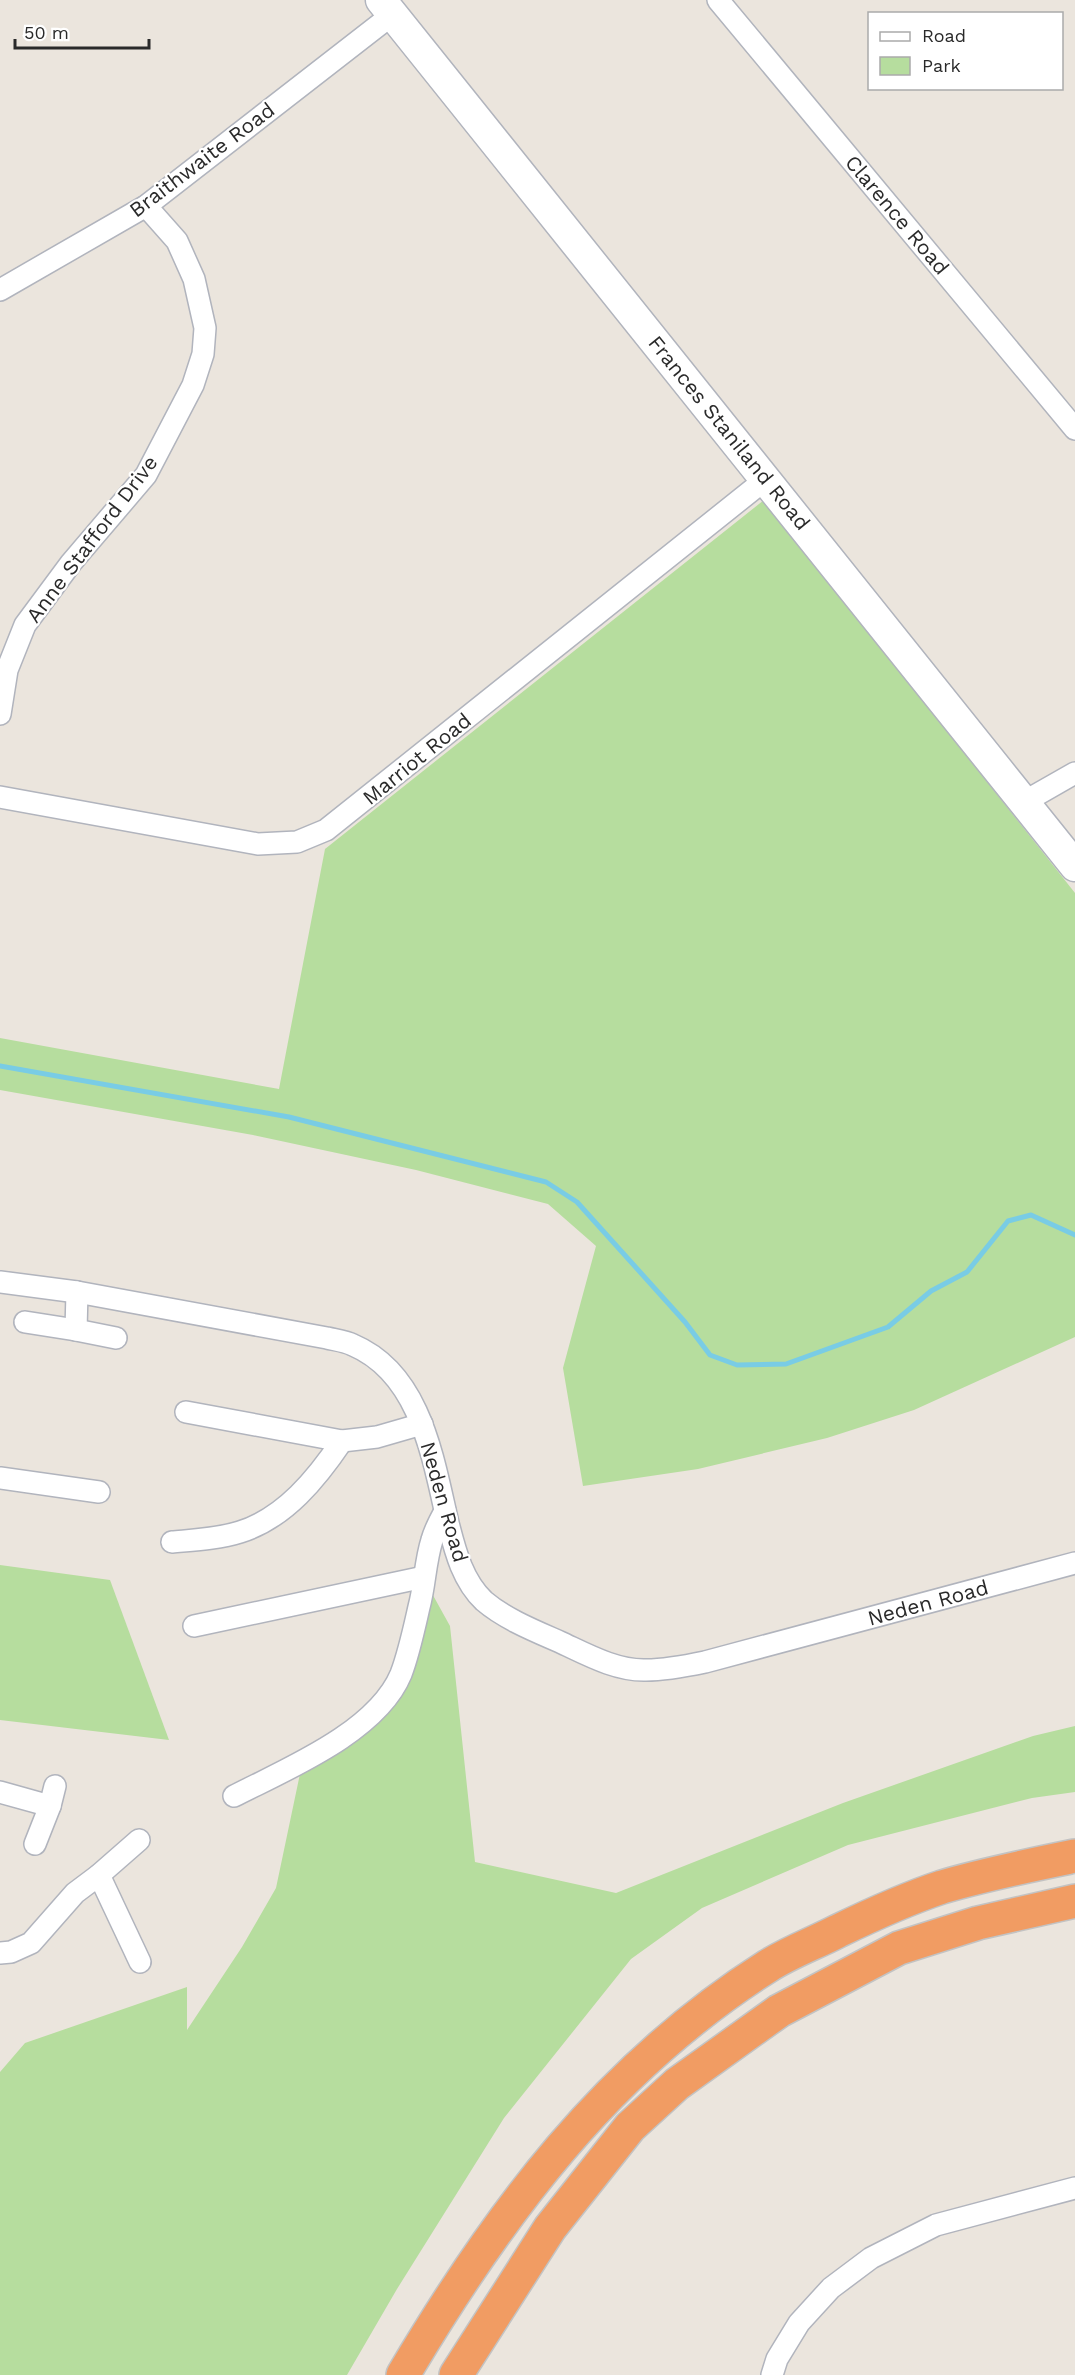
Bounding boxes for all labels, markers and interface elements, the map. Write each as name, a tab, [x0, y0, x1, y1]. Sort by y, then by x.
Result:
scale bar	[15, 12, 148, 50]
legend	[868, 12, 1063, 90]
text: 50 m	[24, 22, 69, 43]
text: Road	[922, 25, 966, 46]
text: Park	[922, 55, 961, 76]
street label: Braithwaite Road	[124, 97, 279, 222]
street label: Clarence Road	[840, 150, 955, 280]
street label: Frances Staniland Road	[643, 330, 816, 535]
street label: Anne Stafford Drive	[21, 450, 163, 627]
street label: Marriot Road	[358, 707, 476, 810]
street label: Neden Road	[415, 1439, 474, 1565]
street label: Neden Road	[865, 1574, 991, 1631]

